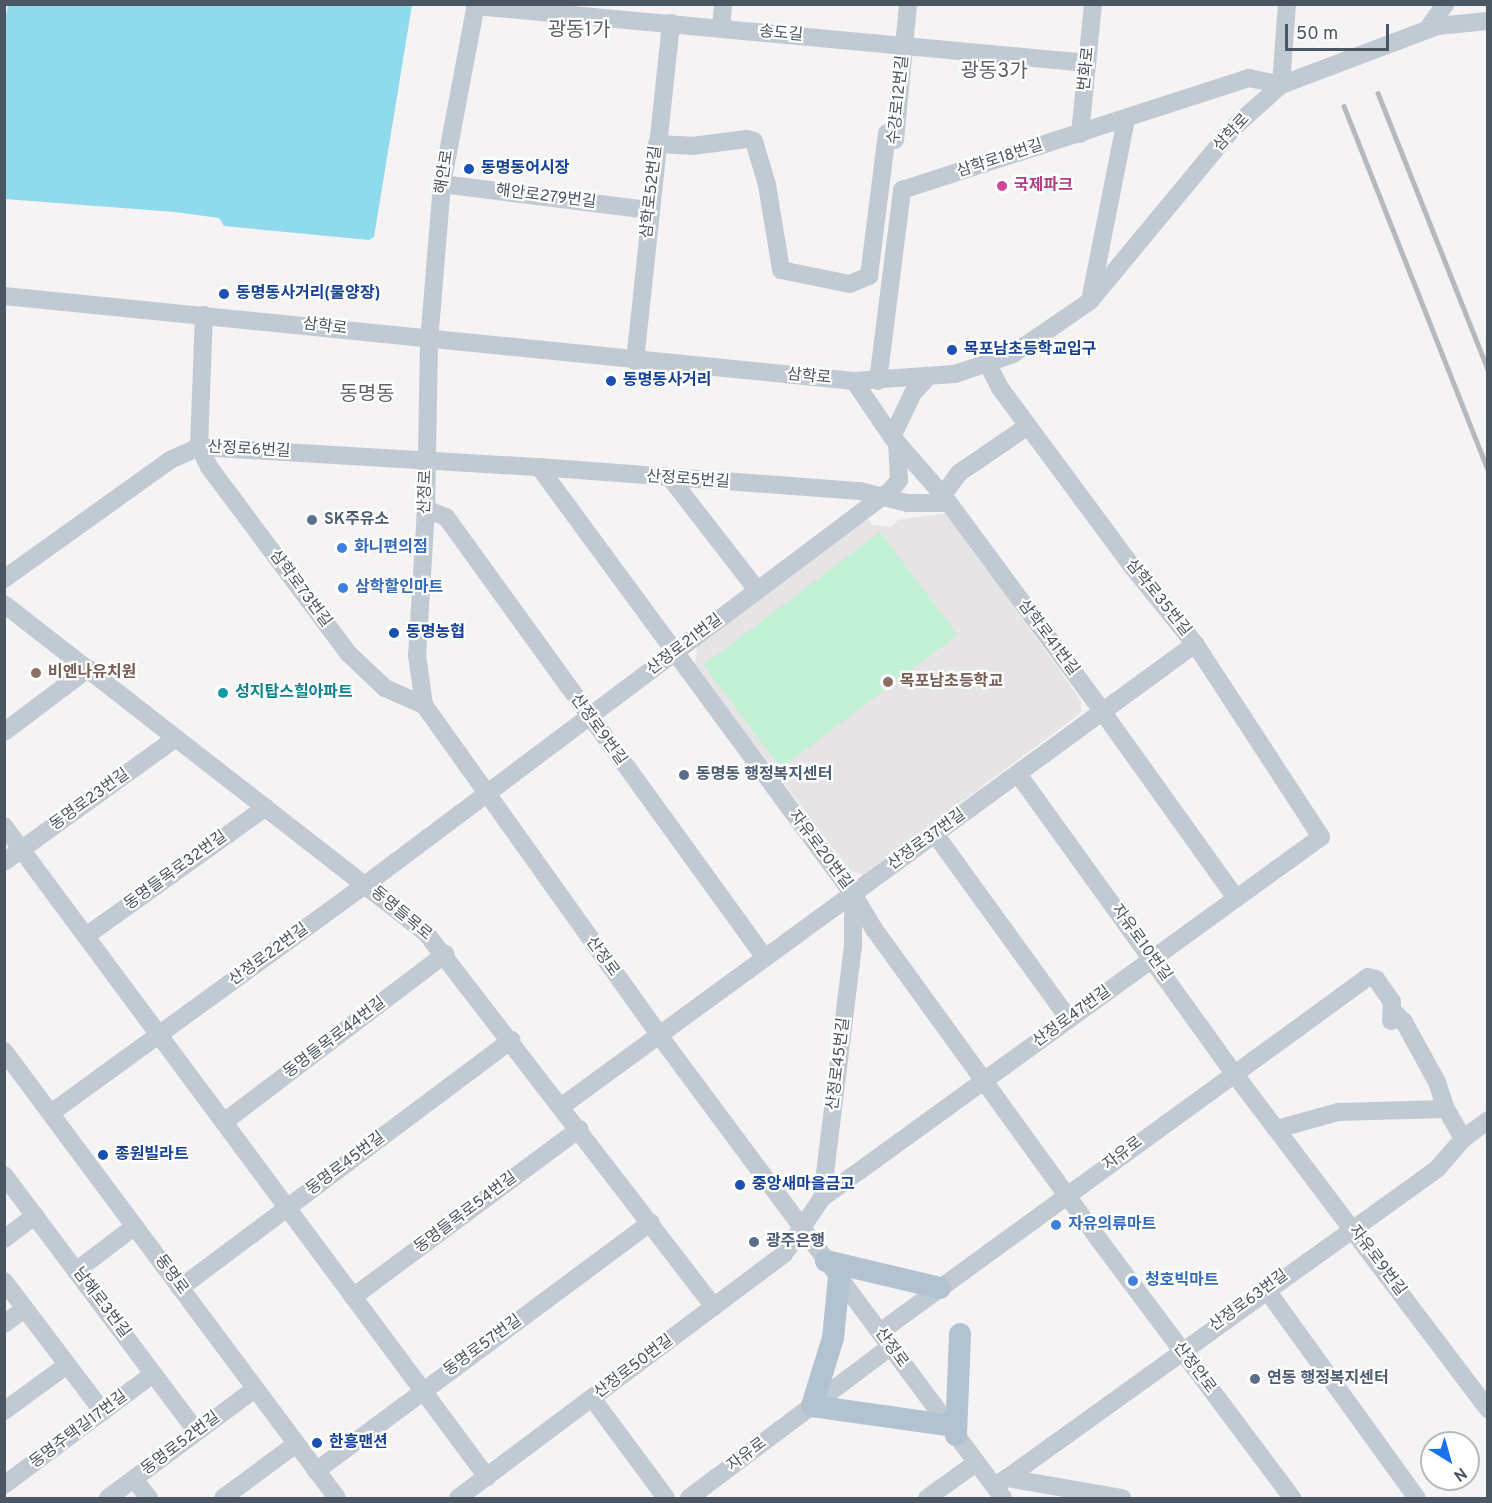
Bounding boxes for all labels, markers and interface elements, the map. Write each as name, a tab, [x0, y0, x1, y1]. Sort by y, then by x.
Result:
scale bar	[1288, 12, 1392, 50]
district label: 광동1가	[548, 19, 610, 43]
street label: 송도길	[758, 23, 804, 45]
text: 50 m	[1296, 23, 1338, 46]
street label: 번화로	[1075, 46, 1099, 92]
street label: 수강로12번길	[885, 55, 913, 145]
district label: 광동3가	[960, 60, 1028, 84]
street label: 삼학로	[1210, 110, 1254, 156]
street label: 삼학로18번길	[955, 136, 1045, 182]
street label: 삼학로52번길	[638, 145, 666, 239]
street label: 해안로	[432, 149, 458, 195]
place label: 동명동어시장	[481, 159, 569, 179]
marker: 동명동어시장	[462, 162, 476, 176]
place label: 국제파크	[1014, 176, 1073, 196]
marker: 국제파크	[995, 179, 1009, 193]
street label: 해안로279번길	[495, 181, 597, 213]
place label: 동명동사거리(물양장)	[236, 284, 380, 304]
marker: 동명동사거리(물양장)	[217, 287, 231, 301]
street label: 삼학로	[302, 315, 348, 339]
place label: 목포남초등학교입구	[964, 340, 1096, 360]
marker: 목포남초등학교입구	[945, 343, 959, 357]
street label: 삼학로	[786, 366, 832, 388]
place label: 동명동사거리	[623, 371, 711, 391]
marker: 동명동사거리	[604, 374, 618, 388]
district label: 동명동	[339, 383, 395, 407]
street label: 산정로6번길	[207, 438, 291, 462]
street label: 산정로5번길	[646, 468, 730, 492]
street label: 산정로	[416, 470, 436, 514]
place label: SK주유소	[324, 510, 389, 530]
marker: SK주유소	[305, 513, 319, 527]
place label: 화니편의점	[354, 538, 428, 558]
marker: 화니편의점	[335, 541, 349, 555]
street label: 삼학로73번길	[265, 547, 335, 631]
street label: 삼학로35번길	[1121, 556, 1195, 640]
place label: 삼학할인마트	[355, 578, 443, 598]
marker: 삼학할인마트	[336, 581, 350, 595]
street label: 삼학로41번길	[1013, 596, 1083, 680]
street label: 산정로21번길	[644, 610, 726, 680]
place label: 동명농협	[406, 623, 465, 643]
marker: 동명농협	[387, 626, 401, 640]
place label: 비엔나유치원	[48, 663, 136, 683]
marker: 비엔나유치원	[29, 666, 43, 680]
place label: 목포남초등학교	[900, 672, 1003, 692]
marker: 목포남초등학교	[881, 675, 895, 689]
place label: 성지탑스힐아파트	[235, 683, 353, 703]
marker: 성지탑스힐아파트	[216, 686, 230, 700]
street label: 산정로9번길	[566, 691, 630, 769]
street label: 동명로23번길	[47, 765, 133, 835]
place label: 동명동 행정복지센터	[696, 765, 832, 785]
marker: 동명동 행정복지센터	[677, 768, 691, 782]
street label: 산정로37번길	[884, 805, 970, 875]
street label: 자유로20번길	[784, 807, 856, 893]
street label: 동명들목로32번길	[121, 827, 231, 915]
street label: 동명들목로	[367, 883, 435, 945]
street label: 자유로10번길	[1107, 901, 1175, 985]
street label: 산정로22번길	[226, 920, 312, 990]
street label: 산정로	[581, 933, 623, 981]
street label: 산정로47번길	[1029, 982, 1115, 1052]
street label: 동명들목로44번길	[280, 993, 390, 1083]
street label: 산정로45번길	[824, 1016, 854, 1112]
street label: 동명로45번길	[303, 1128, 389, 1200]
street label: 자유로	[1100, 1133, 1146, 1175]
place label: 종원빌라트	[115, 1145, 189, 1165]
marker: 종원빌라트	[96, 1148, 110, 1162]
street label: 동명들목로54번길	[411, 1168, 521, 1258]
place label: 중앙새마을금고	[752, 1175, 855, 1195]
marker: 중앙새마을금고	[733, 1178, 747, 1192]
place label: 자유의류마트	[1068, 1215, 1156, 1235]
marker: 자유의류마트	[1049, 1218, 1063, 1232]
street label: 자유로9번길	[1344, 1222, 1410, 1300]
place label: 광주은행	[766, 1232, 825, 1252]
marker: 광주은행	[747, 1235, 761, 1249]
street label: 동명로	[150, 1251, 192, 1299]
street label: 남해로3번길	[68, 1264, 134, 1342]
street label: 산정로63번길	[1206, 1266, 1292, 1336]
place label: 청호빅마트	[1145, 1271, 1219, 1291]
marker: 청호빅마트	[1126, 1274, 1140, 1288]
street label: 동명로57번길	[440, 1311, 526, 1381]
street label: 산정로	[870, 1324, 912, 1372]
street label: 산정로50번길	[591, 1331, 677, 1403]
street label: 산정안로	[1169, 1339, 1219, 1397]
place label: 연동 행정복지센터	[1267, 1369, 1389, 1389]
marker: 연동 행정복지센터	[1248, 1372, 1262, 1386]
street label: 동명주택길17번길	[26, 1387, 132, 1473]
street label: 동명로52번길	[138, 1408, 224, 1480]
north arrow	[1420, 1431, 1480, 1491]
place label: 한흥맨션	[329, 1433, 388, 1453]
street label: 자유로	[724, 1434, 770, 1476]
marker: 한흥맨션	[310, 1436, 324, 1450]
text: N	[1449, 1462, 1470, 1485]

